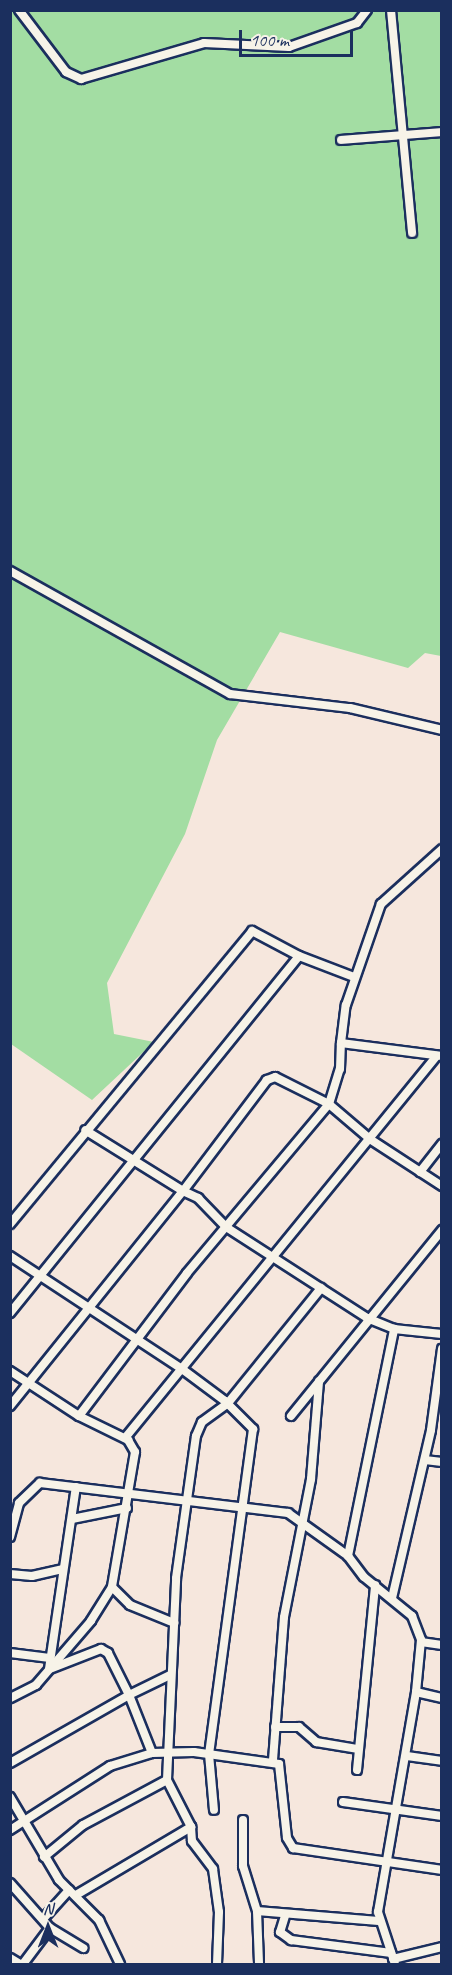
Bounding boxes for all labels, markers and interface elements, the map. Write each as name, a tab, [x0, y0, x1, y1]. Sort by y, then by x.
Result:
scale bar	[242, 18, 356, 56]
text: 100 m	[250, 29, 289, 51]
north arrow	[18, 1897, 78, 1957]
text: N	[43, 1899, 53, 1919]

